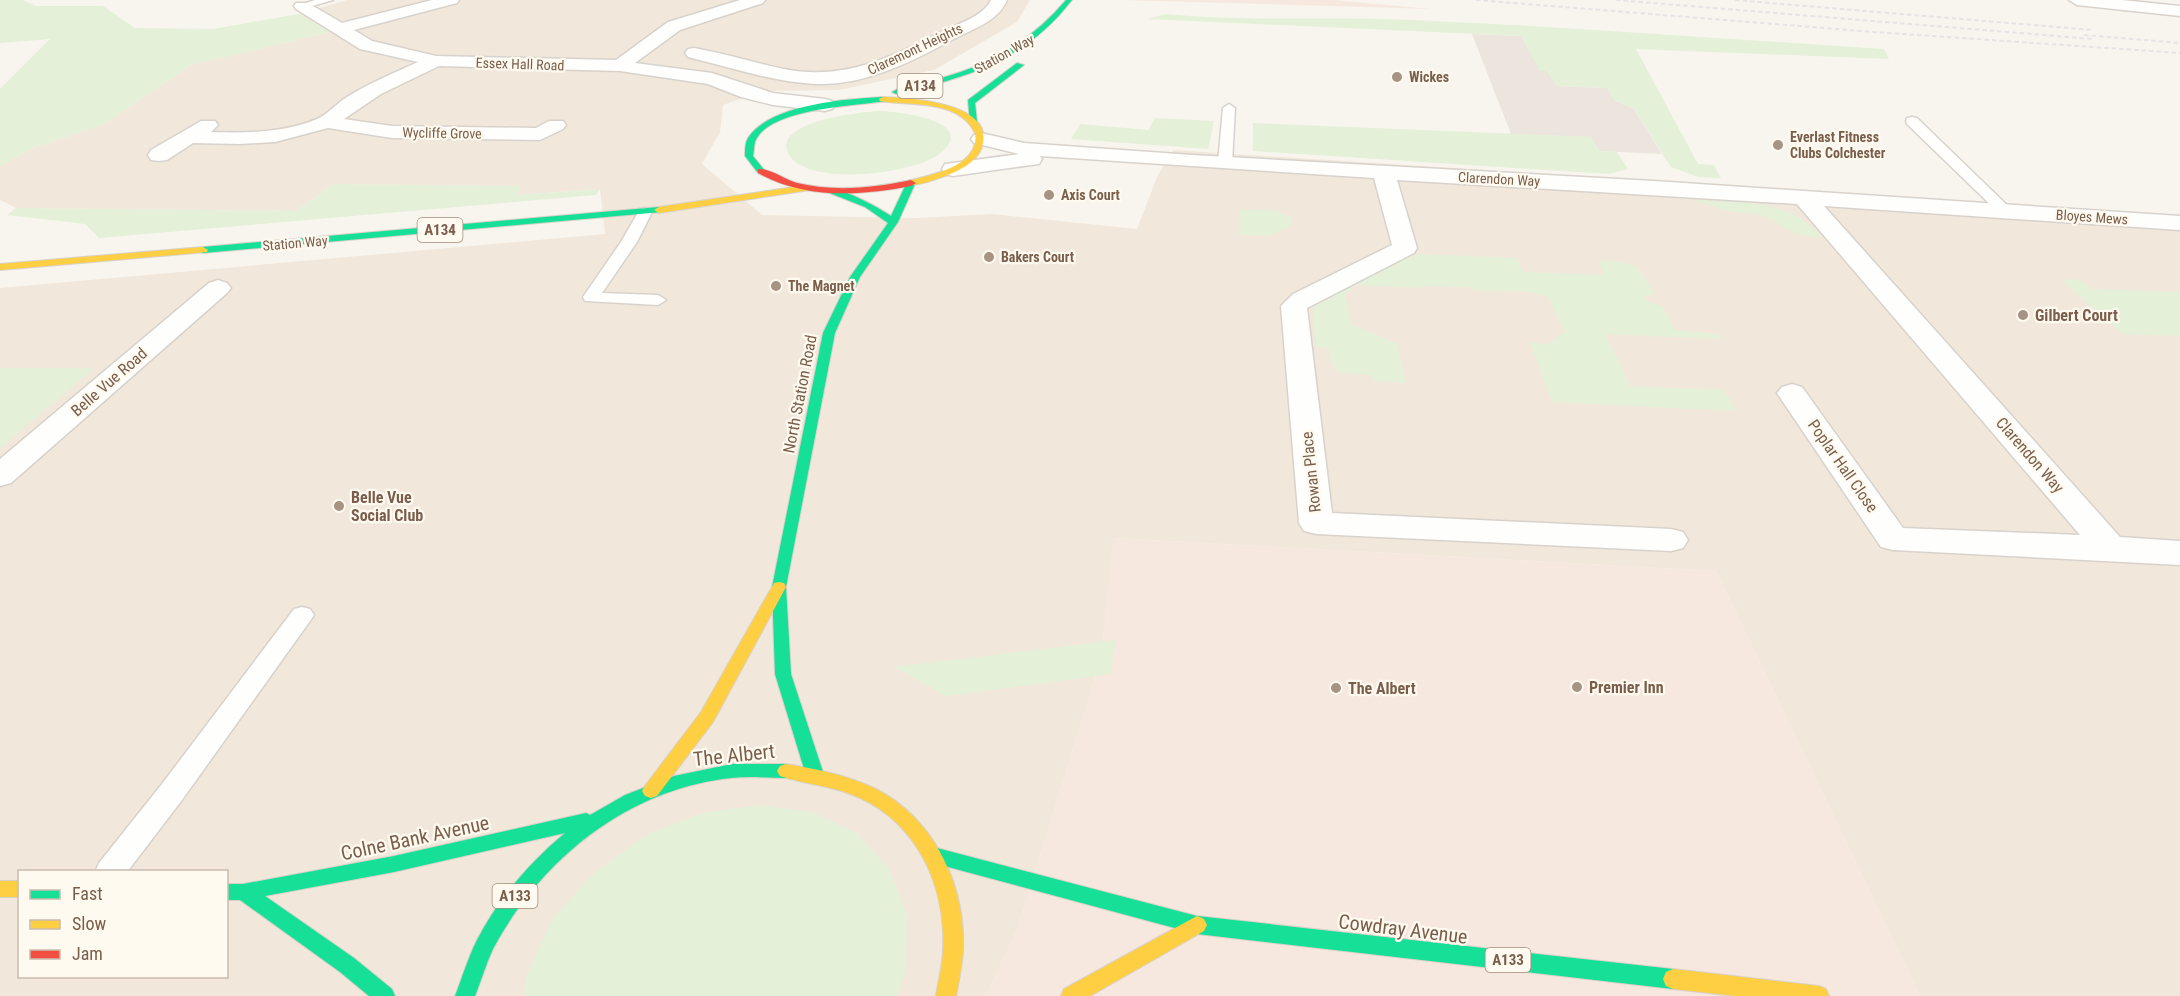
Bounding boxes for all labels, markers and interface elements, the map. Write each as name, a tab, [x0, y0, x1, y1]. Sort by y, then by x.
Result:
street label: Claremont Heights	[865, 20, 965, 78]
street label: Station Way	[972, 31, 1037, 77]
street label: Essex Hall Road	[475, 54, 565, 74]
place label: Wickes	[1409, 69, 1449, 85]
marker: Wickes	[1390, 70, 1404, 84]
road number: A134	[898, 74, 942, 98]
street label: Wycliffe Grove	[402, 124, 482, 142]
place label: Everlast Fitness Clubs Colchester	[1790, 129, 1886, 161]
marker: Everlast Fitness Clubs Colchester	[1771, 138, 1785, 152]
street label: Clarendon Way	[1458, 169, 1541, 189]
place label: Axis Court	[1061, 187, 1120, 203]
marker: Axis Court	[1042, 188, 1056, 202]
street label: Bloyes Mews	[2055, 206, 2129, 228]
road number: A134	[418, 218, 462, 242]
street label: Station Way	[262, 232, 328, 254]
place label: Bakers Court	[1001, 249, 1074, 265]
marker: Bakers Court	[982, 250, 996, 264]
place label: The Magnet	[788, 278, 855, 294]
marker: The Magnet	[769, 279, 783, 293]
place label: Gilbert Court	[2035, 306, 2118, 325]
marker: Gilbert Court	[2016, 308, 2030, 322]
street label: North Station Road	[779, 333, 821, 455]
street label: Belle Vue Road	[67, 344, 151, 420]
street label: Clarendon Way	[1992, 413, 2068, 497]
street label: Poplar Hall Close	[1804, 416, 1882, 516]
street label: Rowan Place	[1297, 431, 1325, 513]
place label: Belle Vue Social Club	[351, 488, 423, 525]
marker: Belle Vue Social Club	[332, 499, 346, 513]
place label: Premier Inn	[1589, 678, 1664, 697]
place label: The Albert	[1348, 679, 1416, 698]
marker: Premier Inn	[1570, 680, 1584, 694]
marker: The Albert	[1329, 681, 1343, 695]
street label: The Albert	[692, 739, 776, 771]
street label: Colne Bank Avenue	[339, 811, 491, 865]
legend	[18, 870, 228, 978]
text: Fast	[72, 883, 103, 904]
road number: A133	[492, 884, 538, 908]
street label: Cowdray Avenue	[1337, 909, 1469, 949]
text: Slow	[72, 913, 107, 934]
text: Jam	[72, 943, 103, 964]
road number: A133	[1486, 948, 1530, 972]

